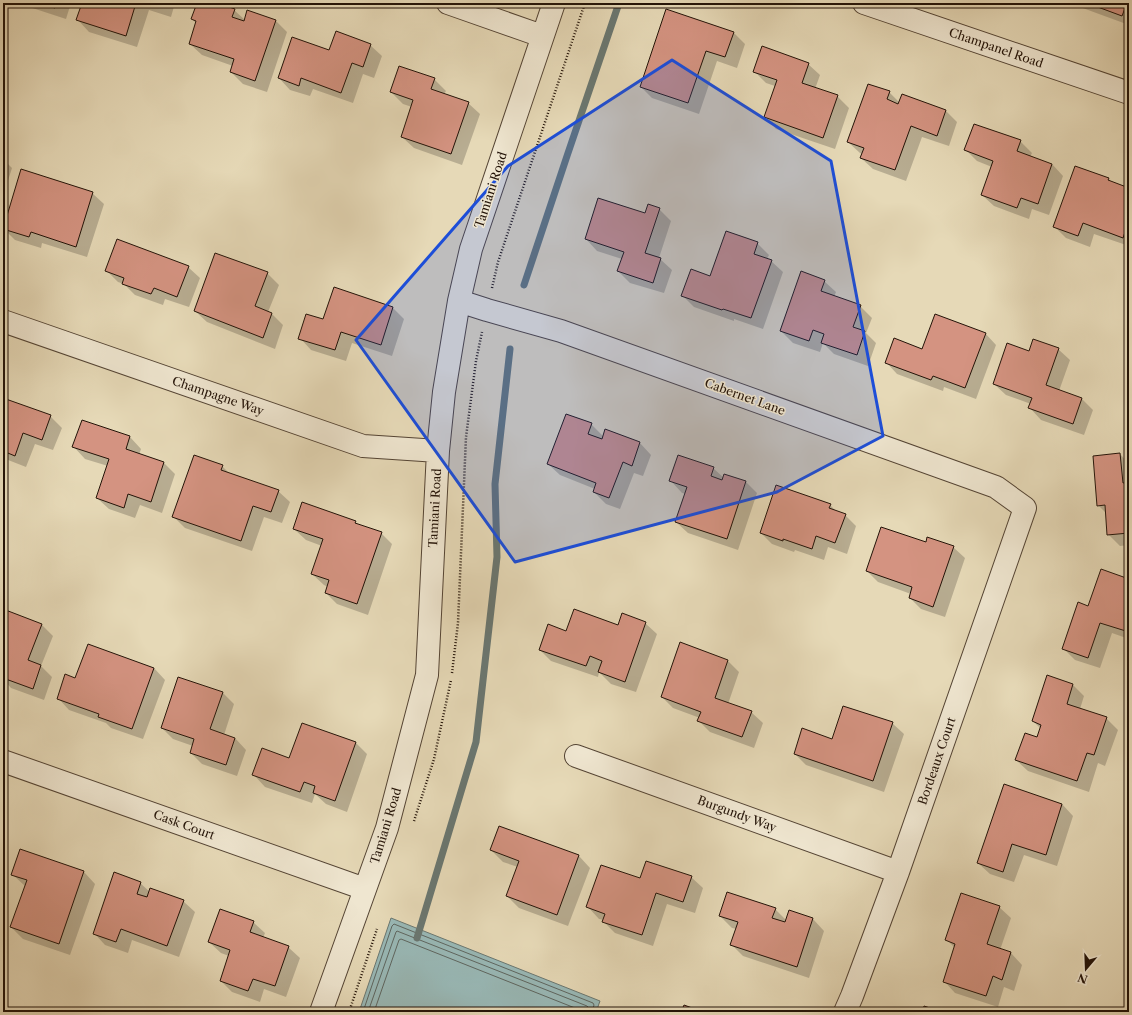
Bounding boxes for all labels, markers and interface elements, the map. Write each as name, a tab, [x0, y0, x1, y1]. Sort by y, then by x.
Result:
street label: Champanel Road	[947, 24, 1046, 71]
street label: Tamiani Road	[471, 149, 510, 230]
street label: Champagne Way	[170, 373, 266, 418]
street label: Cabernet Lane	[703, 375, 788, 418]
street label: Tamiani Road	[425, 467, 444, 548]
street label: Bordeaux Court	[915, 714, 959, 807]
street label: Tamiani Road	[367, 785, 404, 866]
street label: Burgundy Way	[696, 792, 779, 835]
street label: Cask Court	[152, 807, 218, 843]
north arrow	[1066, 949, 1106, 989]
text: N	[1076, 970, 1090, 987]

